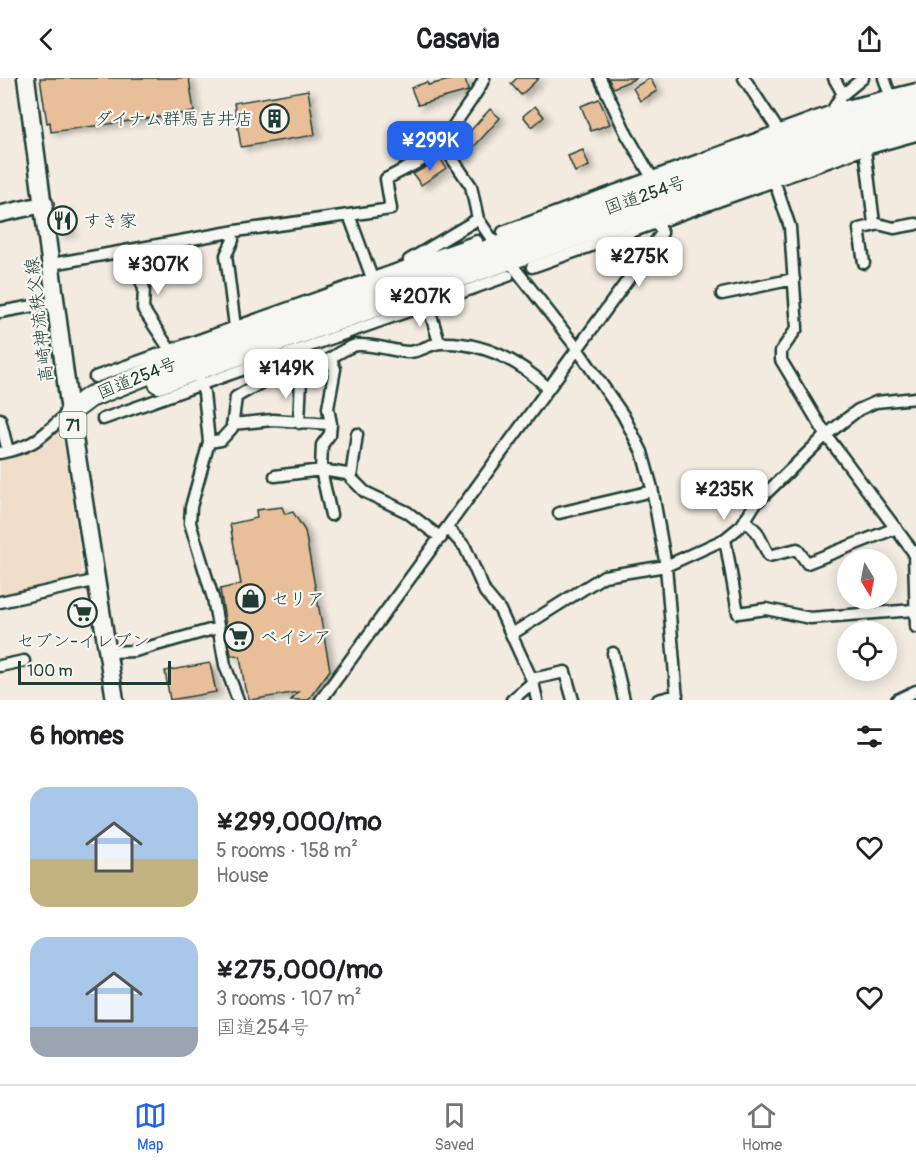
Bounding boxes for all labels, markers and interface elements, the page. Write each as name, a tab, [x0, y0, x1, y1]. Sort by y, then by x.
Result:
icon: back	[30, 23, 63, 56]
text: Casavia	[416, 23, 500, 56]
icon: share	[853, 23, 886, 56]
building icon: ダイナム群馬吉井店	[258, 103, 290, 135]
place label: ダイナム群馬吉井店	[94, 108, 253, 131]
pin: ¥299K	[388, 121, 472, 172]
text: ¥299K	[401, 128, 459, 153]
street label: 国道254号	[602, 171, 689, 220]
restaurant icon: すき家	[46, 205, 78, 237]
place label: すき家	[83, 210, 137, 233]
pin: ¥275K	[597, 237, 681, 288]
text: ¥275K	[610, 244, 668, 269]
pin: ¥307K	[116, 245, 200, 296]
text: ¥307K	[127, 252, 189, 277]
street label: 高崎神流秩父線	[20, 256, 59, 384]
pin: ¥207K	[378, 277, 462, 328]
text: ¥207K	[389, 284, 451, 309]
pin: ¥149K	[244, 349, 328, 400]
street label: 国道254号	[94, 352, 181, 405]
text: ¥149K	[258, 356, 314, 381]
road number: 71	[60, 412, 86, 438]
pin: ¥235K	[682, 470, 766, 521]
text: ¥235K	[695, 477, 753, 502]
north arrow	[837, 549, 897, 609]
map controls	[837, 549, 897, 681]
shop icon: セリア	[234, 583, 266, 615]
place label: セリア	[271, 588, 325, 611]
supermarket icon: セブン-イレブン	[67, 596, 99, 628]
supermarket icon: ベイシア	[223, 621, 255, 653]
button: locate	[837, 621, 897, 681]
place label: ベイシア	[260, 626, 332, 649]
place label: セブン-イレブン	[16, 630, 150, 653]
scale bar	[18, 658, 171, 686]
text: 100 m	[27, 661, 73, 681]
text: 6 homes	[30, 720, 124, 752]
icon: filters	[853, 720, 886, 753]
text: ¥299,000/mo	[216, 806, 382, 838]
icon: home	[78, 811, 150, 883]
icon: heart	[853, 831, 886, 864]
text: 5 rooms · 158 m²	[216, 838, 358, 863]
text: House	[216, 863, 268, 888]
text: ¥275,000/mo	[216, 954, 383, 986]
icon: home	[78, 961, 150, 1033]
icon: heart	[853, 981, 886, 1014]
text: 3 rooms · 107 m²	[216, 986, 362, 1011]
text: 国道254号	[216, 1015, 310, 1040]
tab: Map	[134, 1099, 167, 1155]
tab: Saved	[434, 1099, 474, 1155]
tab: Home	[742, 1099, 782, 1155]

